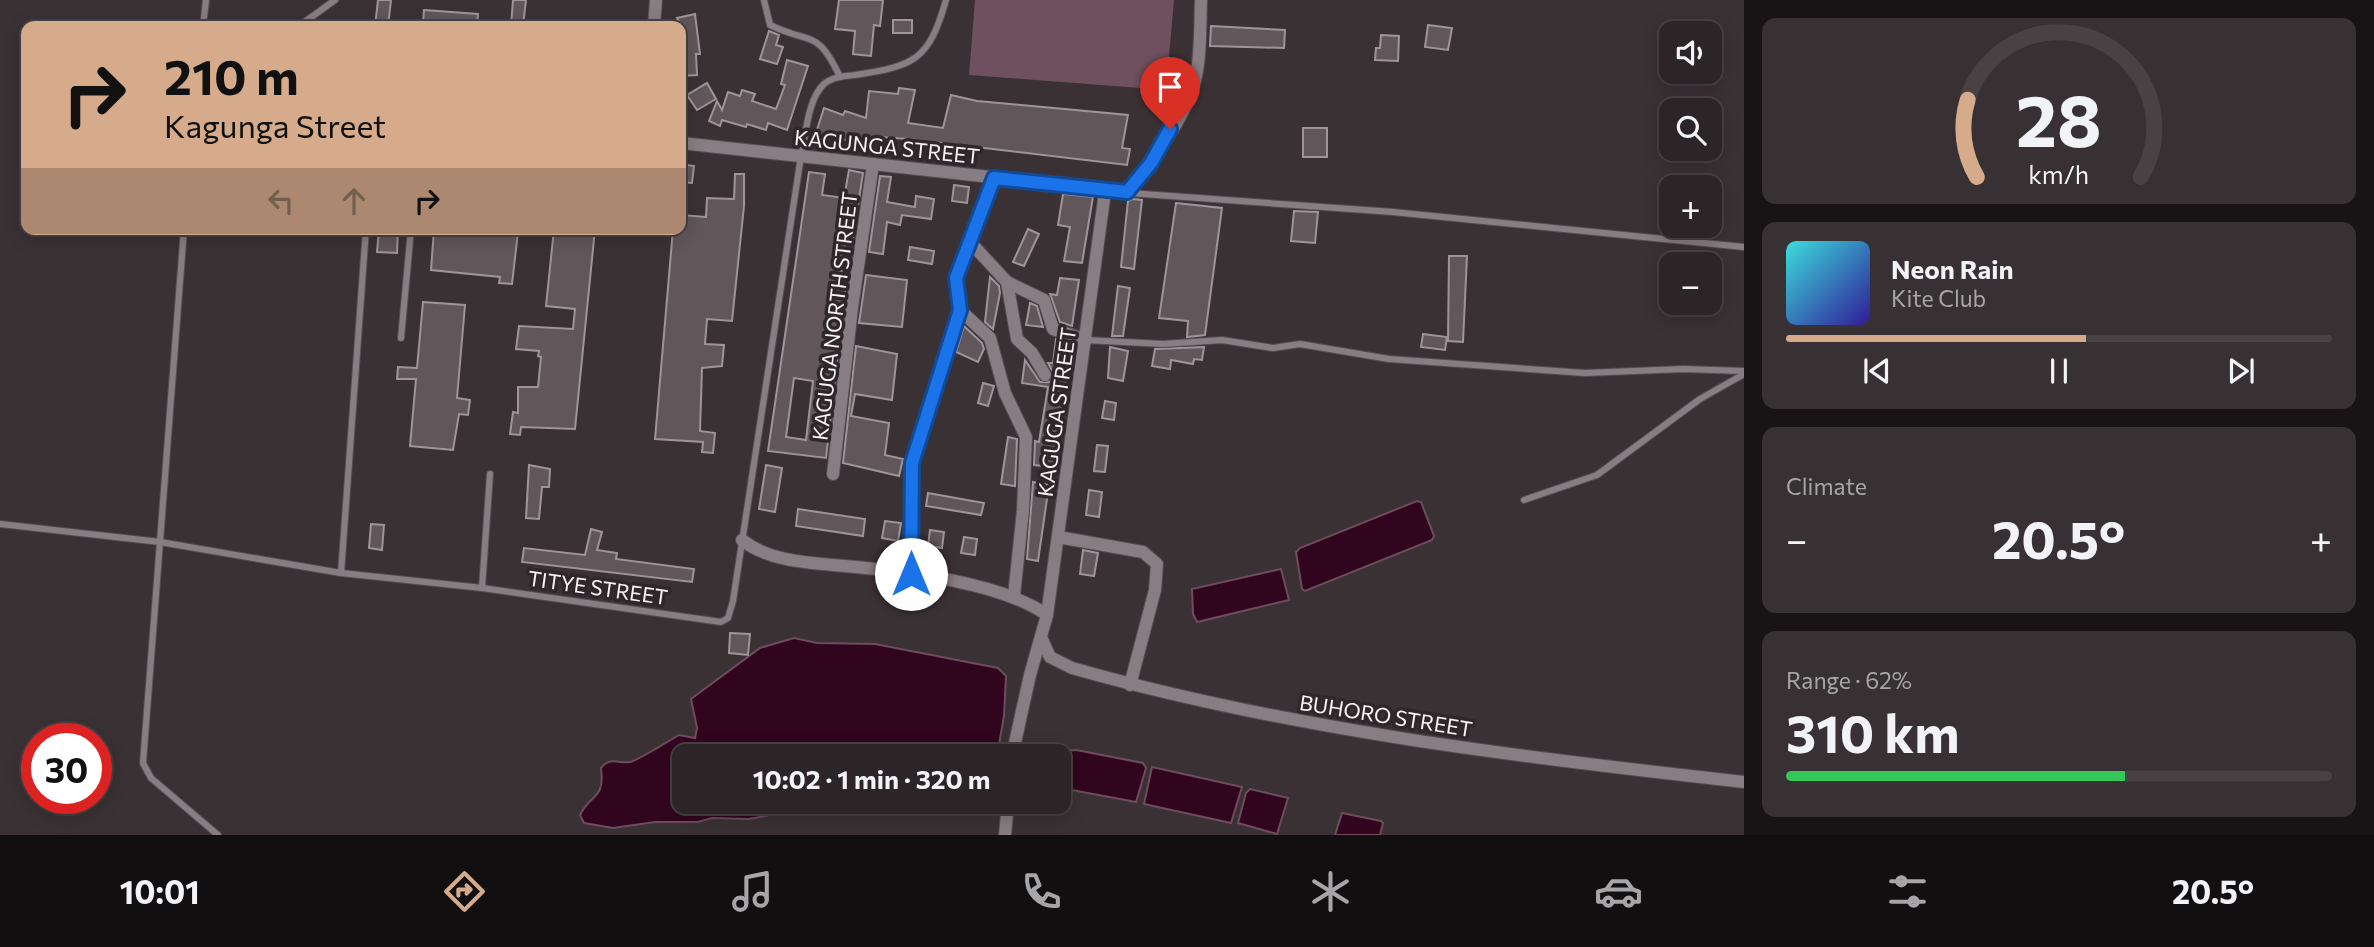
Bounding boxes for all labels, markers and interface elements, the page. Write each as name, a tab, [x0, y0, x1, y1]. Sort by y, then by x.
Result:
map controls	[1659, 21, 1722, 315]
button: sound	[1659, 21, 1722, 84]
text: 210 m	[164, 45, 299, 105]
icon: right	[49, 49, 140, 140]
pin	[1140, 57, 1200, 129]
icon: arrive	[1151, 68, 1189, 106]
text: 28	[2016, 74, 2102, 163]
button: search	[1659, 98, 1722, 161]
text: Kagunga Street	[164, 105, 386, 145]
street label: KAGUNGA STREET	[793, 124, 981, 168]
text: km/h	[2029, 159, 2089, 189]
button: +	[1659, 175, 1722, 238]
icon: left	[262, 182, 300, 220]
icon: ahead	[335, 182, 373, 220]
icon: right	[408, 182, 446, 220]
street label: KAGUGA NORTH STREET	[806, 190, 862, 442]
button: −	[1659, 252, 1722, 315]
text: Neon Rain	[1891, 253, 2014, 284]
text: Kite Club	[1891, 284, 1986, 312]
street label: KAGUGA STREET	[1032, 326, 1080, 498]
icon: previous	[1858, 352, 1896, 390]
icon: pause	[2040, 352, 2078, 390]
icon: next	[2222, 352, 2260, 390]
text: Climate	[1786, 472, 1867, 500]
text: 20.5°	[1992, 506, 2125, 570]
text: −	[1786, 515, 1808, 562]
text: +	[2310, 515, 2332, 562]
position arrow	[874, 537, 948, 611]
street label: TITYE STREET	[526, 565, 670, 609]
text: Range · 62%	[1786, 666, 1912, 694]
street label: BUHORO STREET	[1298, 689, 1474, 741]
text: 310 km	[1786, 700, 1960, 764]
speed limit sign: 30	[21, 723, 112, 814]
text: 10:02 · 1 min · 320 m	[753, 763, 990, 794]
icon: directions	[440, 867, 489, 916]
icon: music	[728, 867, 777, 916]
icon: phone	[1017, 867, 1066, 916]
icon: climate	[1306, 867, 1355, 916]
icon: car	[1594, 867, 1643, 916]
icon: filters	[1883, 867, 1932, 916]
text: 10:01	[120, 871, 200, 911]
text: 20.5°	[2172, 871, 2254, 911]

